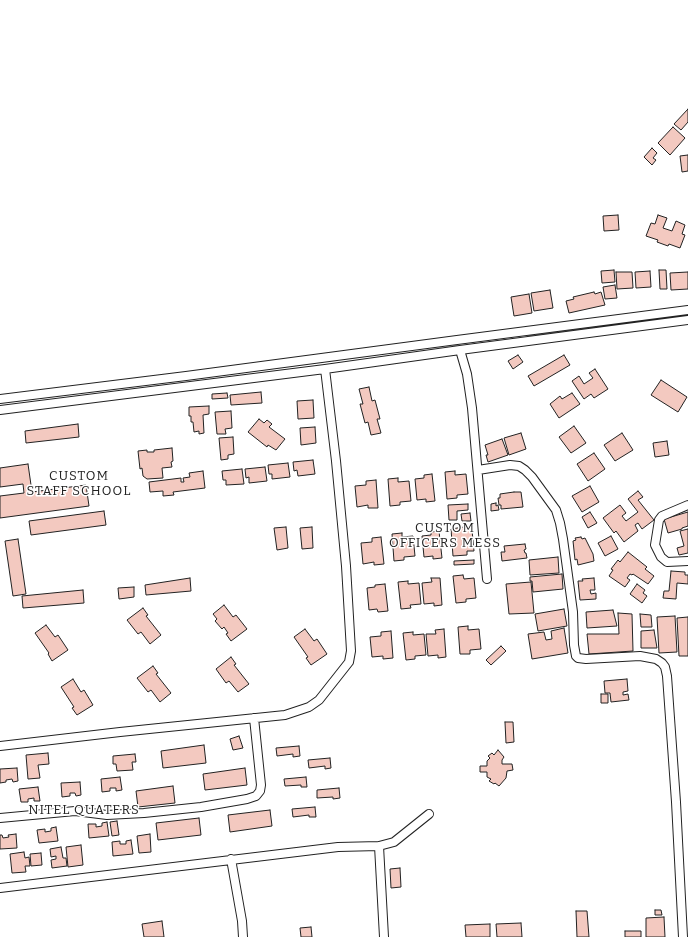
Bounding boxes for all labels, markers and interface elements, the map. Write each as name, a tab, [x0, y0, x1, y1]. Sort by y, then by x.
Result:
district label: CUSTOM STAFF SCHOOL	[27, 468, 131, 499]
district label: CUSTOM OFFICERS MESS	[389, 520, 501, 551]
district label: NITEL QUATERS	[28, 802, 140, 818]

